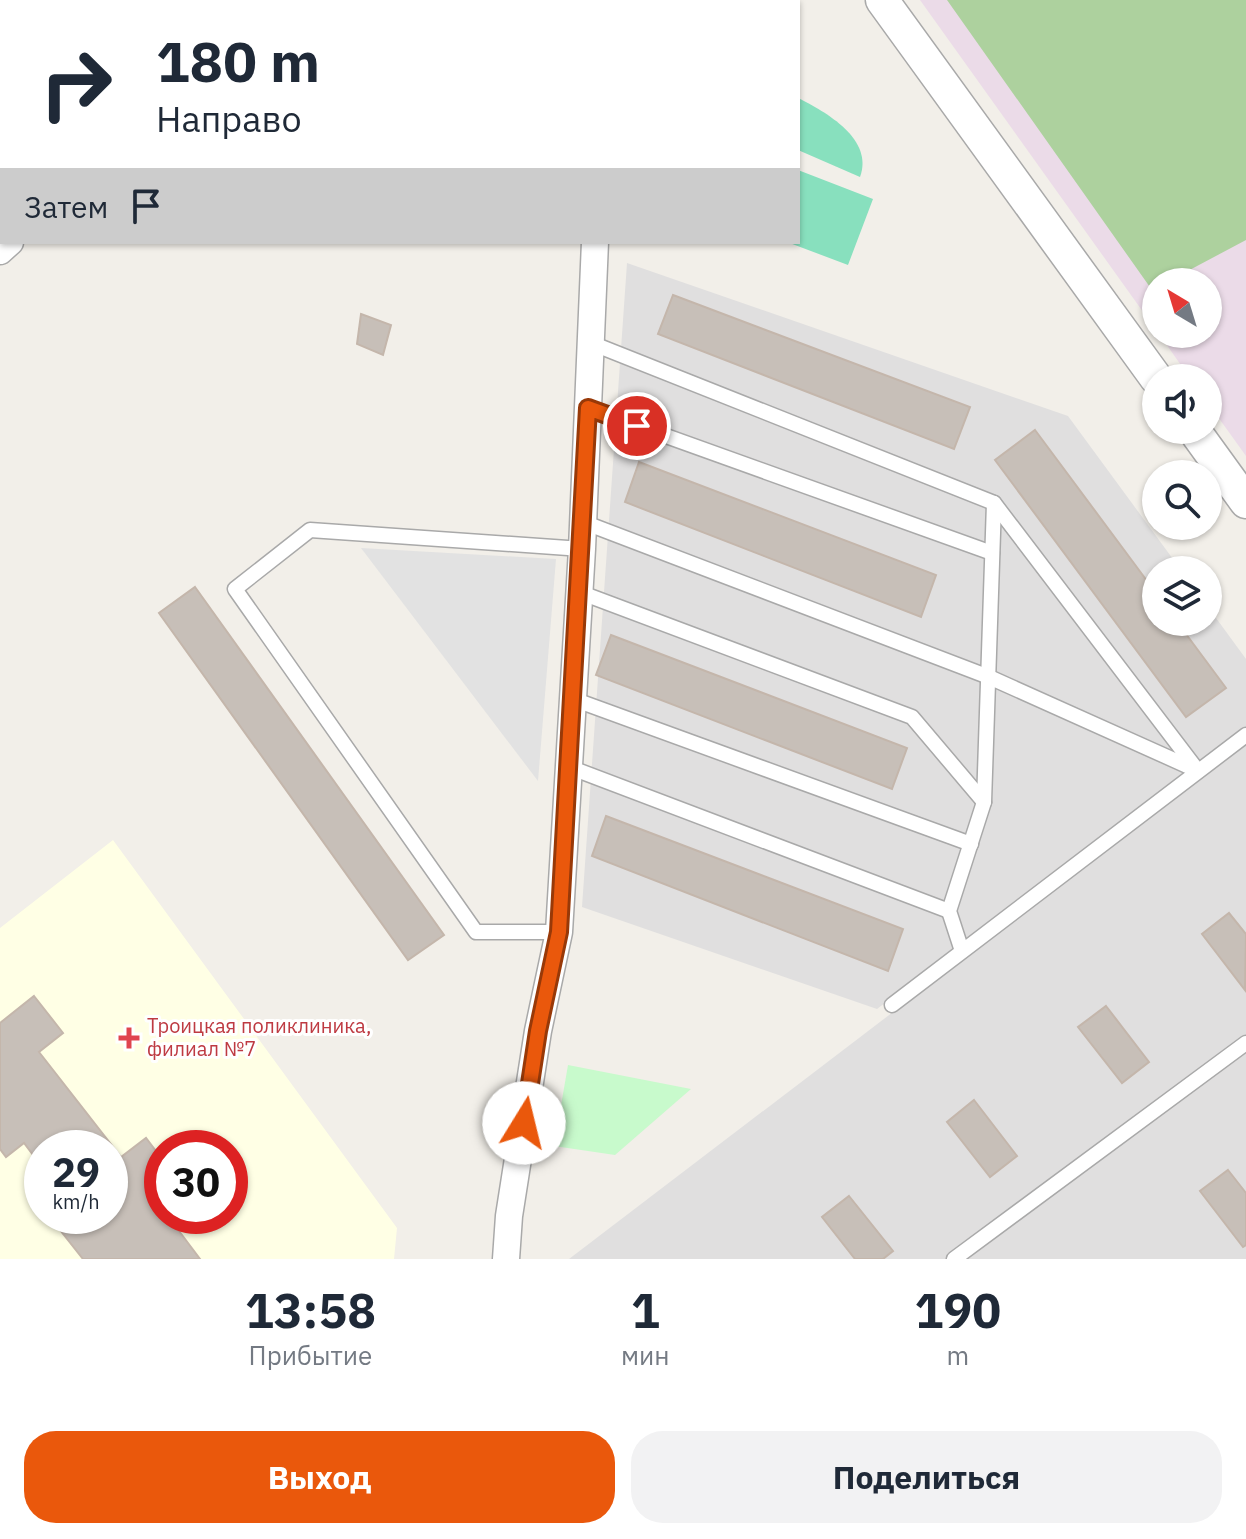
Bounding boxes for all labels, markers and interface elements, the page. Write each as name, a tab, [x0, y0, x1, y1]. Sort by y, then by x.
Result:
text: 180 m	[156, 25, 320, 97]
icon: right	[24, 32, 128, 136]
text: Направо	[156, 95, 302, 142]
icon: arrive	[124, 184, 168, 228]
text: Затем	[24, 187, 108, 226]
north arrow	[1142, 268, 1222, 348]
map controls	[1142, 268, 1222, 636]
button: sound	[1142, 364, 1222, 444]
pin	[603, 392, 671, 460]
icon: arrive	[615, 404, 659, 448]
button: search	[1142, 460, 1222, 540]
button: layers	[1142, 556, 1222, 636]
place label: Троицкая поликлиника, филиал №7	[147, 1012, 371, 1062]
marker: Троицкая поликлиника, филиал №7	[118, 1027, 140, 1049]
position arrow	[482, 1081, 566, 1165]
speed limit sign: 30	[144, 1130, 248, 1234]
text: 29	[52, 1146, 100, 1198]
text: km/h	[52, 1188, 100, 1215]
text: 13:58	[245, 1279, 376, 1341]
text: 1	[631, 1279, 660, 1341]
text: 190	[915, 1279, 1001, 1341]
text: Прибытие	[249, 1338, 372, 1372]
text: мин	[621, 1338, 670, 1372]
text: m	[946, 1338, 969, 1372]
button: Выход	[24, 1431, 615, 1523]
button: Поделиться	[631, 1431, 1222, 1523]

